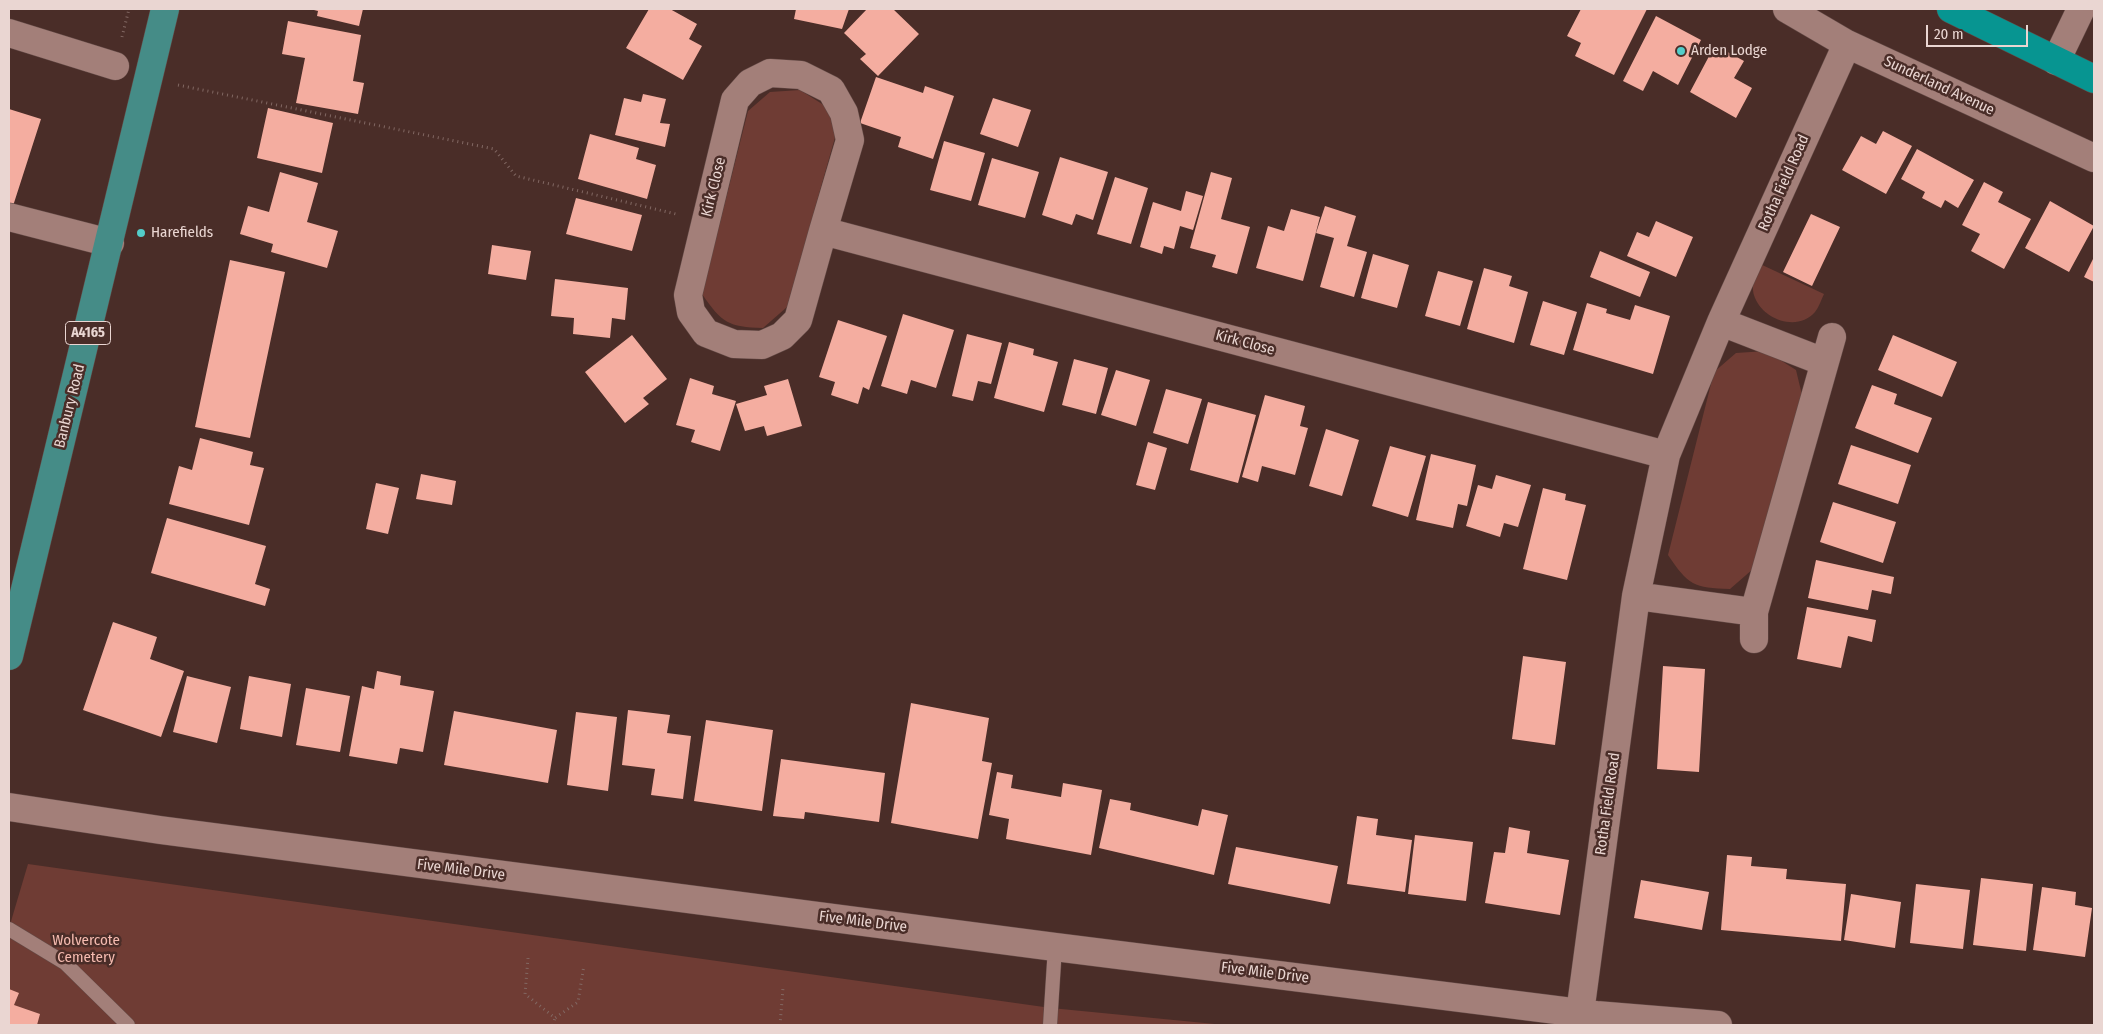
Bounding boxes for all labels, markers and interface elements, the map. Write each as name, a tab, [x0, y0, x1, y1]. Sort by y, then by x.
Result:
scale bar	[1928, 15, 2030, 47]
text: 20 m	[1934, 25, 1964, 43]
place label: Arden Lodge	[1691, 42, 1767, 60]
marker: Arden Lodge	[1675, 45, 1687, 57]
street label: Sunderland Avenue	[1881, 53, 1997, 119]
street label: Rotha Field Road	[1755, 132, 1813, 234]
street label: Kirk Close	[698, 155, 730, 219]
place label: Harefields	[151, 224, 213, 242]
marker: Harefields	[135, 227, 147, 239]
road number: A4165	[66, 322, 110, 344]
street label: Kirk Close	[1213, 326, 1277, 360]
street label: Banbury Road	[51, 362, 89, 450]
street label: Rotha Field Road	[1592, 752, 1624, 856]
street label: Five Mile Drive	[416, 856, 506, 884]
street label: Five Mile Drive	[818, 908, 908, 936]
park label: Wolvercote Cemetery	[52, 932, 120, 967]
street label: Five Mile Drive	[1220, 959, 1310, 987]

